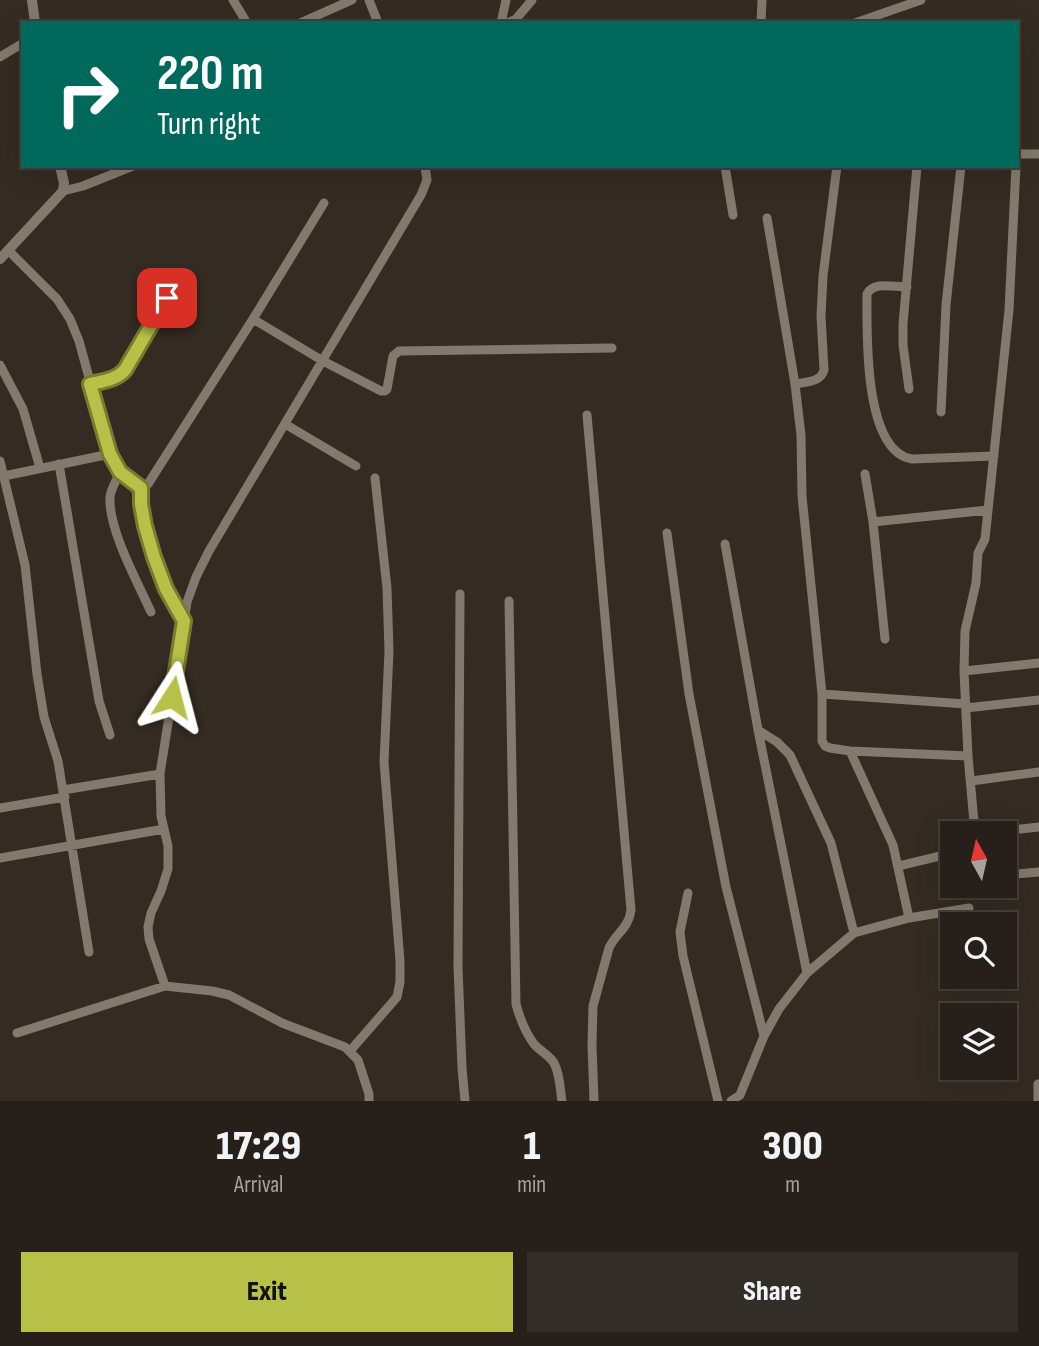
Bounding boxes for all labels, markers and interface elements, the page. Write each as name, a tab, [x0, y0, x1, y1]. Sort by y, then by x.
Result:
text: 220 m	[157, 45, 263, 104]
icon: right	[42, 49, 133, 140]
text: Turn right	[157, 105, 261, 144]
pin	[137, 268, 197, 328]
icon: arrive	[148, 279, 186, 317]
position arrow	[135, 660, 209, 734]
north arrow	[940, 821, 1017, 898]
map controls	[940, 821, 1017, 1080]
button: search	[940, 912, 1017, 989]
button: layers	[940, 1003, 1017, 1080]
text: 17:29	[216, 1121, 301, 1172]
text: 1	[523, 1121, 540, 1172]
text: 300	[762, 1121, 823, 1172]
text: Arrival	[234, 1171, 283, 1199]
text: min	[517, 1171, 546, 1199]
text: m	[785, 1171, 800, 1199]
button: Exit	[21, 1252, 513, 1332]
button: Share	[527, 1252, 1018, 1332]

